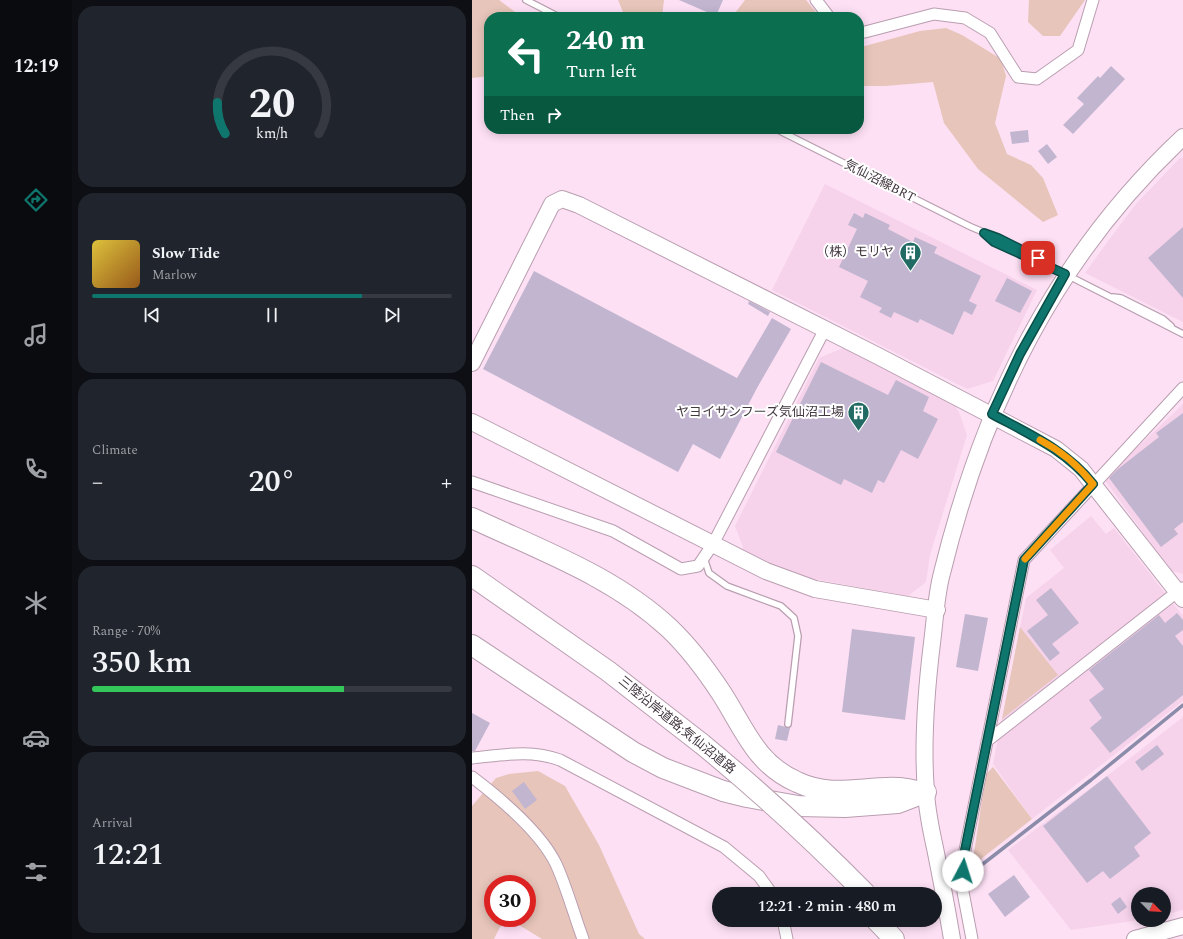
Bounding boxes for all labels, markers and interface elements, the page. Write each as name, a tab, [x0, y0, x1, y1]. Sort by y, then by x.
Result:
text: 240 m	[566, 19, 645, 62]
icon: left	[500, 28, 552, 80]
text: 12:19	[13, 53, 59, 80]
text: Turn left	[566, 58, 637, 85]
text: 20	[249, 73, 295, 136]
text: Then	[500, 104, 535, 127]
icon: right	[543, 104, 565, 126]
text: km/h	[256, 123, 288, 145]
street label: 気仙沼線BRT	[841, 154, 919, 208]
icon: directions	[22, 186, 50, 214]
building icon: （株）モリヤ	[897, 239, 923, 272]
pin	[1021, 241, 1055, 275]
text: Slow Tide	[152, 242, 220, 265]
place label: （株）モリヤ	[816, 242, 894, 262]
icon: arrive	[1027, 247, 1049, 269]
text: Marlow	[152, 265, 197, 285]
icon: previous	[141, 304, 163, 326]
icon: pause	[261, 304, 283, 326]
icon: next	[381, 304, 403, 326]
icon: music	[22, 321, 50, 349]
building icon: ヤヨイサンフーズ気仙沼工場	[846, 399, 872, 432]
place label: ヤヨイサンフーズ気仙沼工場	[676, 402, 844, 422]
text: Climate	[92, 440, 138, 460]
icon: phone	[22, 455, 50, 483]
text: 20°	[248, 459, 296, 505]
text: −	[92, 466, 103, 499]
text: +	[441, 466, 452, 499]
icon: climate	[22, 589, 50, 617]
text: Range · 70%	[92, 621, 160, 641]
text: 350 km	[92, 640, 192, 686]
street label: 三陸沿岸道路;気仙沼道路	[614, 671, 740, 779]
icon: car	[22, 724, 50, 752]
text: Arrival	[92, 813, 133, 833]
text: 12:21	[92, 832, 164, 878]
position arrow	[942, 850, 984, 892]
icon: filters	[22, 858, 50, 886]
speed limit sign: 30	[484, 875, 536, 927]
north arrow	[1131, 887, 1171, 927]
map controls	[1131, 887, 1171, 927]
text: 12:21 · 2 min · 480 m	[758, 895, 896, 918]

